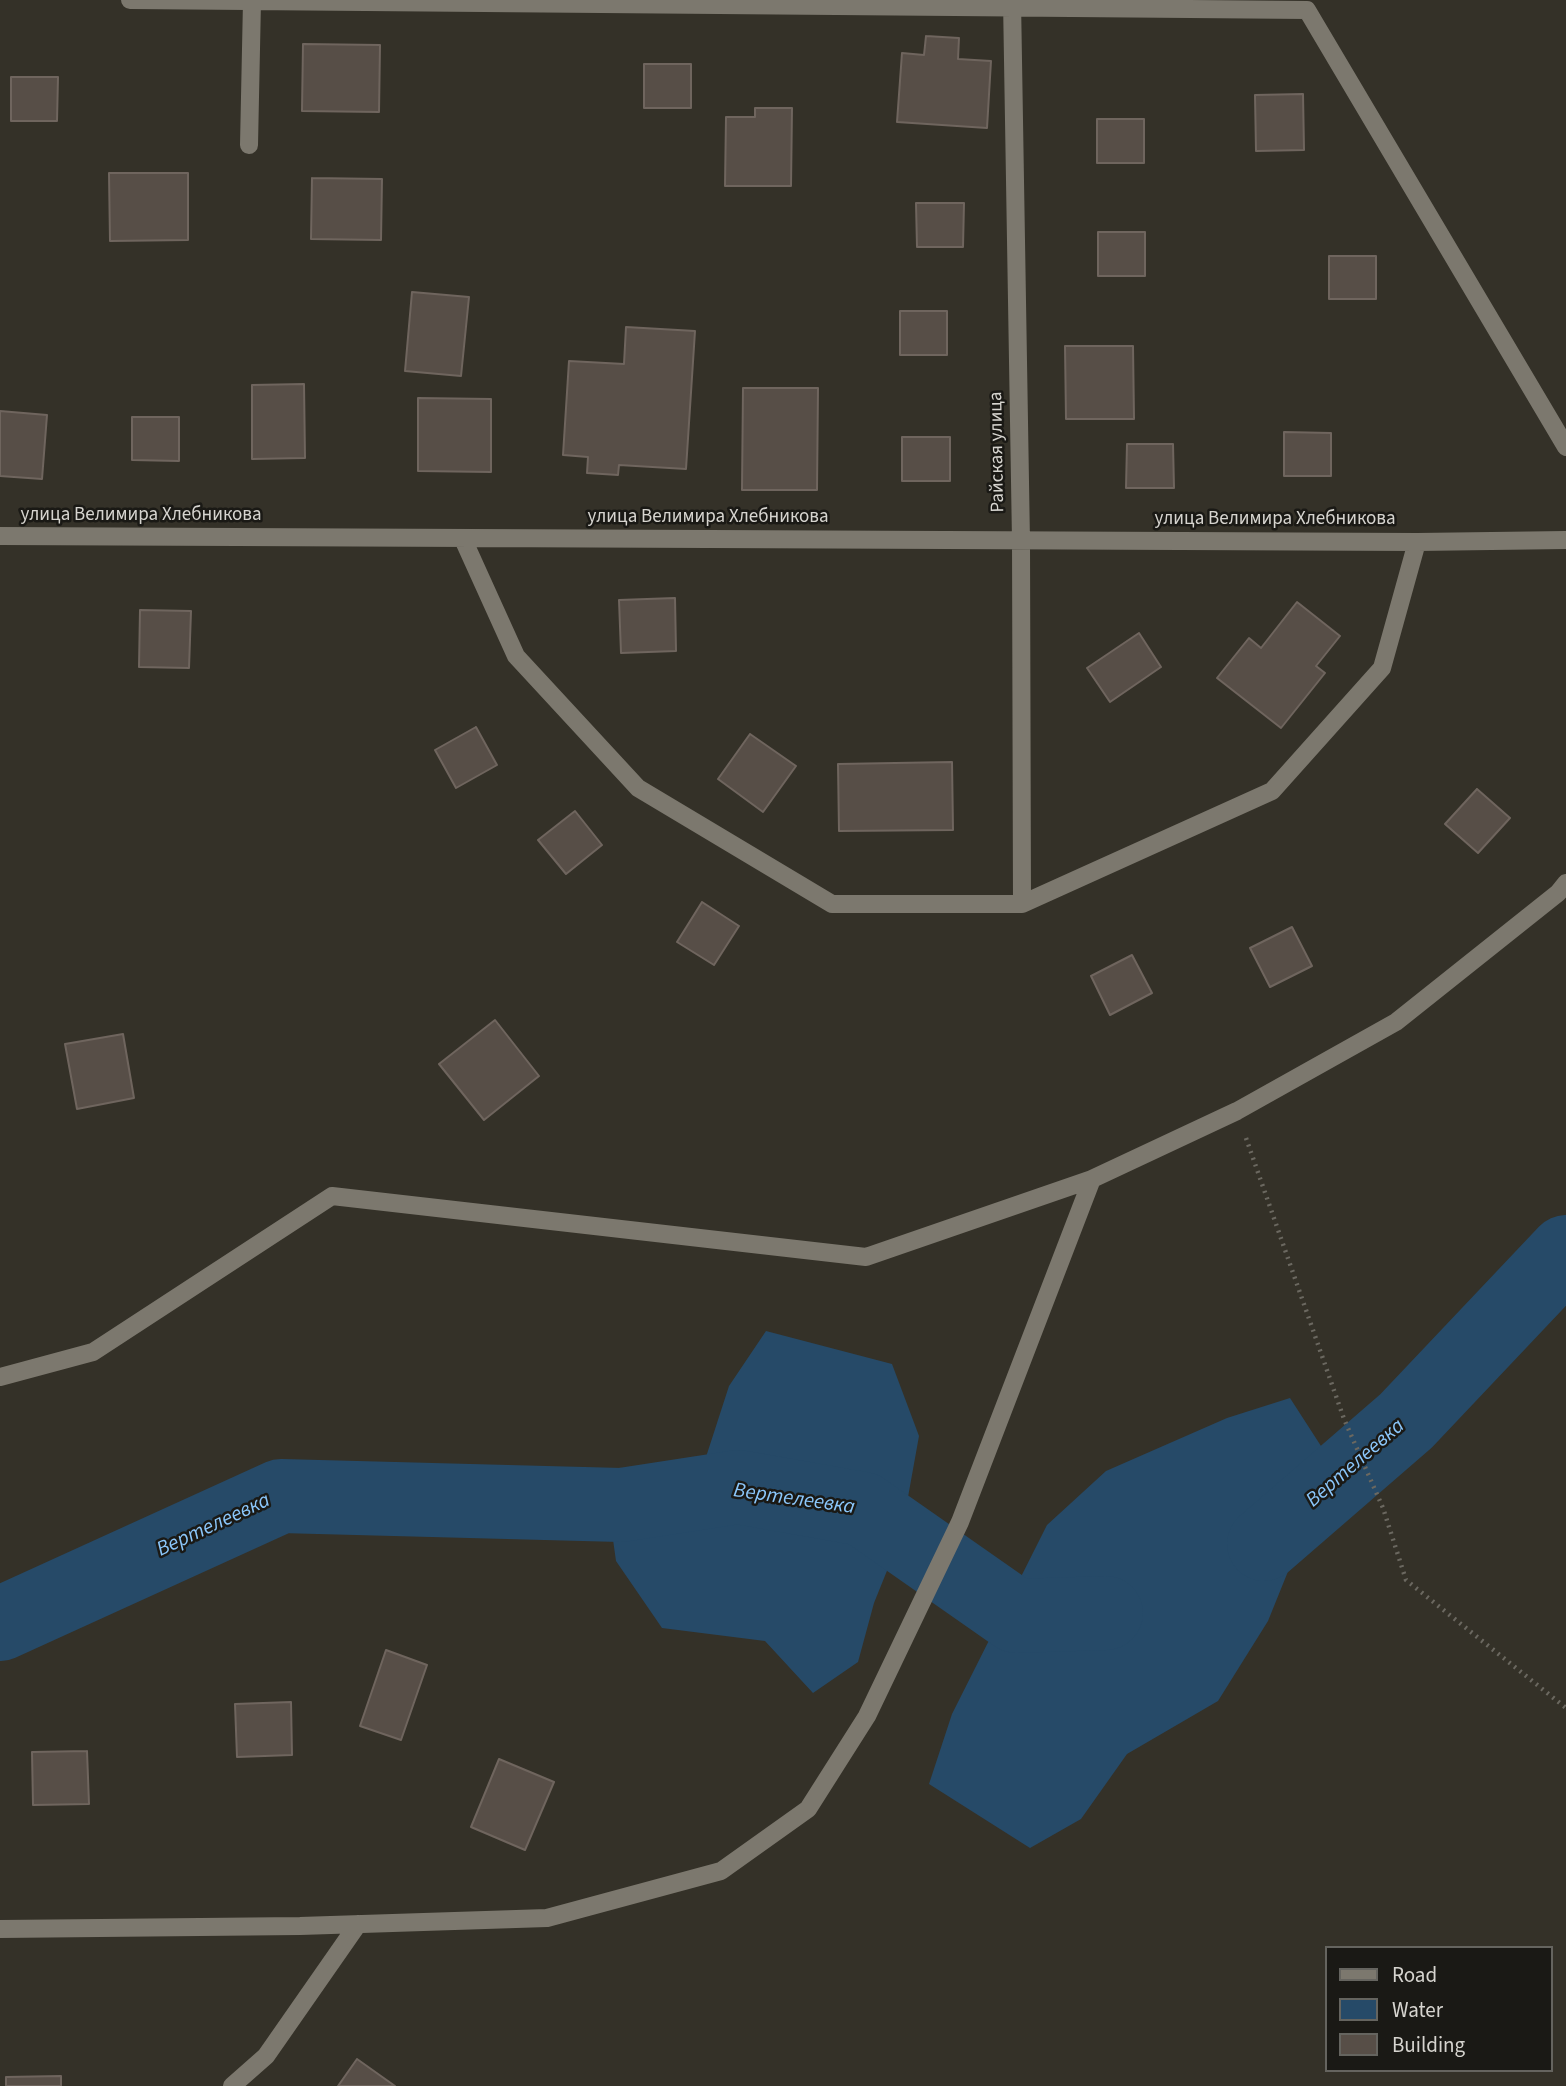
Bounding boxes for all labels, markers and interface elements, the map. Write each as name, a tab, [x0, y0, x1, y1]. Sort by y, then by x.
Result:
street label: Райская улица	[986, 391, 1010, 513]
street label: улица Велимира Хлебникова	[20, 505, 262, 527]
street label: улица Велимира Хлебникова	[587, 507, 829, 529]
street label: улица Велимира Хлебникова	[1154, 509, 1396, 531]
water label: Вертелеевка	[1302, 1414, 1410, 1514]
water label: Вертелеевка	[732, 1479, 856, 1521]
water label: Вертелеевка	[153, 1489, 275, 1563]
legend	[1324, 1946, 1552, 2072]
text: Road	[1392, 1960, 1437, 1990]
text: Water	[1392, 1995, 1443, 2025]
text: Building	[1392, 2030, 1465, 2060]

